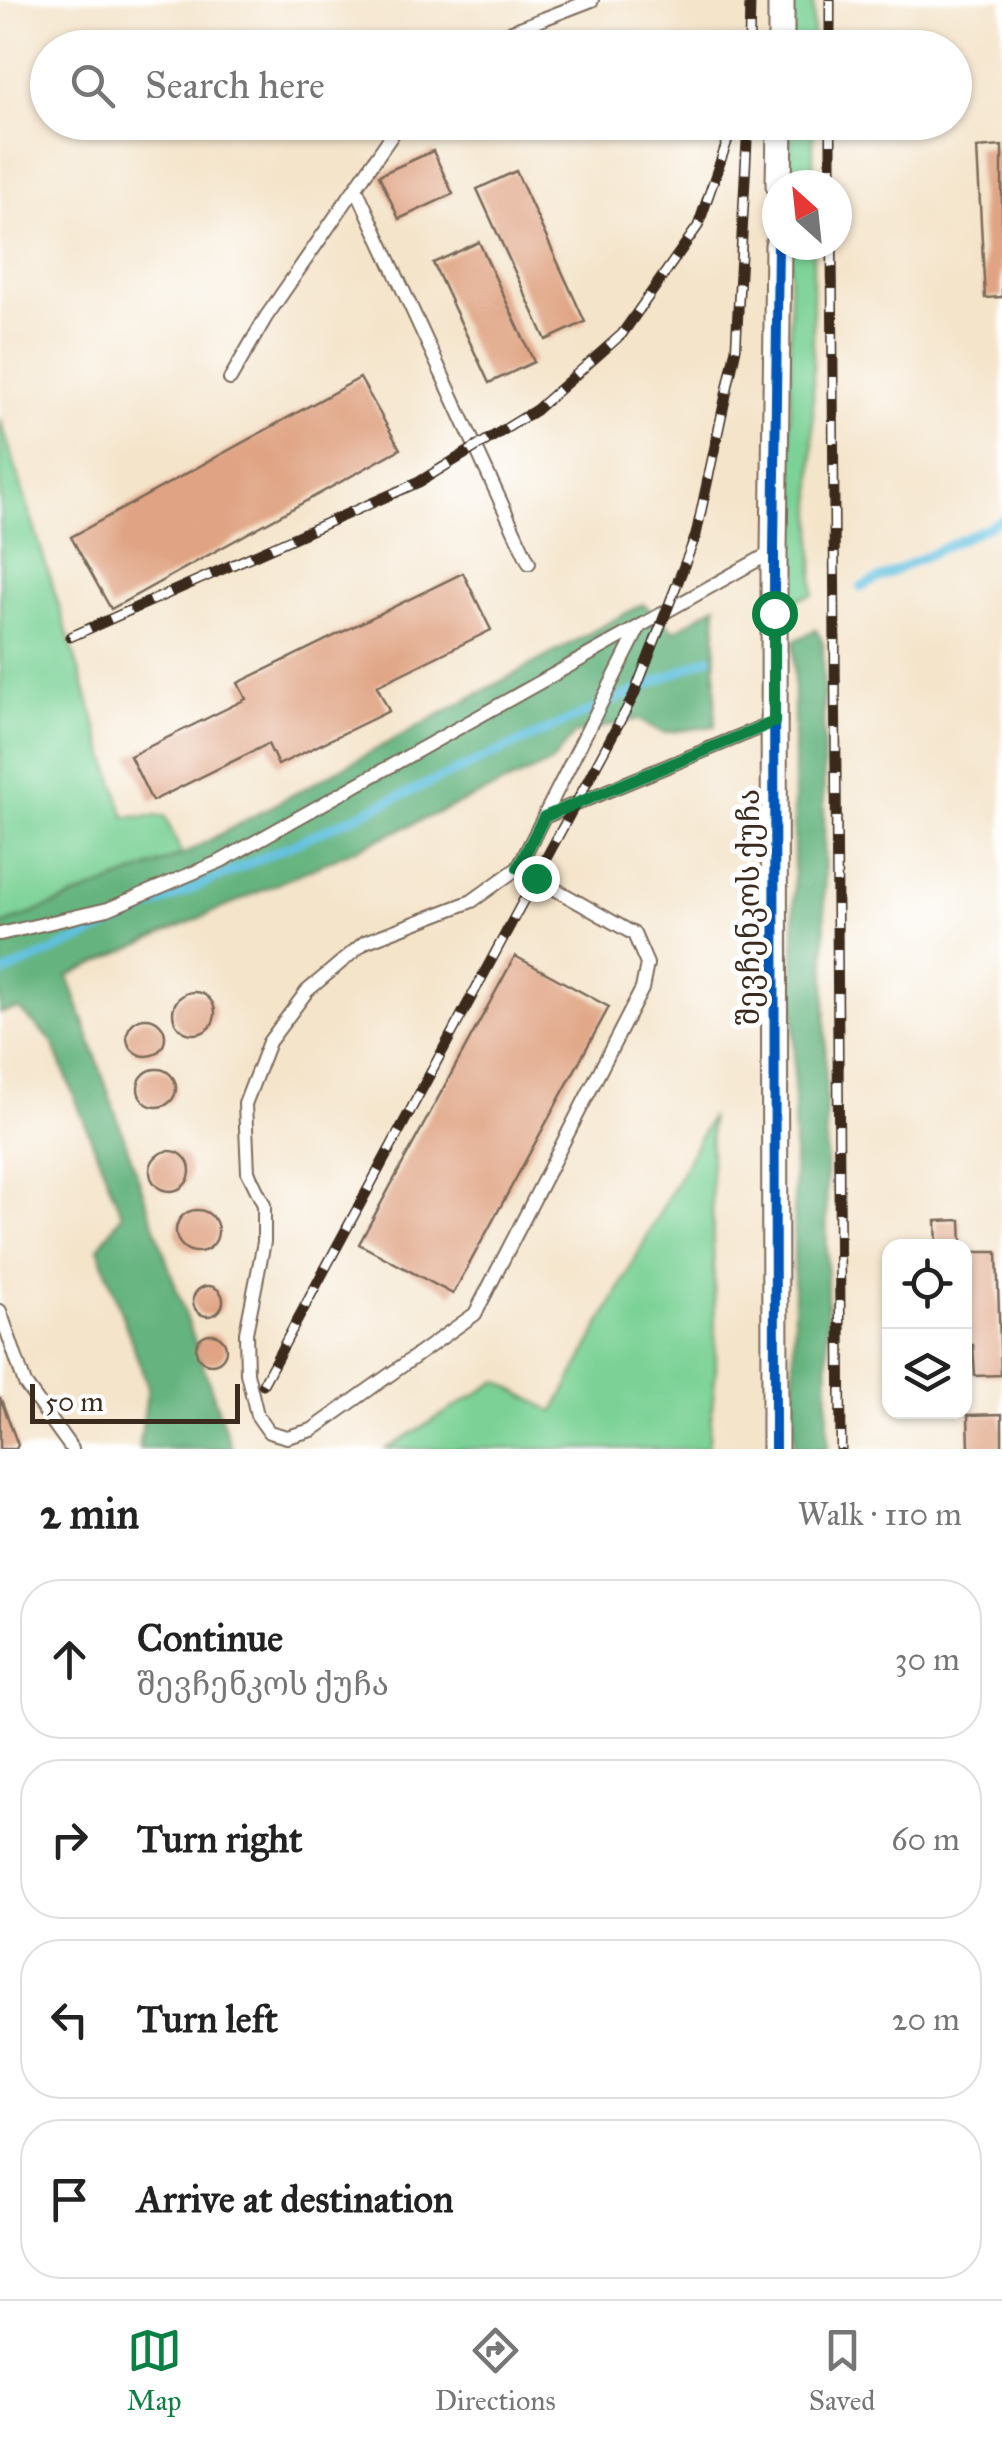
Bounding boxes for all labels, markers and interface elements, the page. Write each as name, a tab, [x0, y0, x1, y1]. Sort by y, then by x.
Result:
search box	[30, 30, 972, 140]
icon: search	[65, 58, 120, 113]
text: Search here	[145, 62, 325, 108]
north arrow	[762, 170, 852, 260]
route start	[752, 591, 798, 637]
street label: შევჩენკოს ქუჩა	[731, 789, 767, 1025]
route end	[514, 856, 560, 902]
map controls	[882, 1239, 972, 1419]
button: locate	[882, 1239, 972, 1329]
button: layers	[882, 1329, 972, 1419]
scale bar	[30, 1379, 240, 1424]
text: 50 m	[45, 1384, 104, 1419]
text: 2 min	[40, 1488, 139, 1540]
text: Walk · 110 m	[798, 1495, 962, 1534]
text: Continue	[137, 1615, 283, 1661]
icon: ahead	[42, 1632, 97, 1687]
text: 30 m	[895, 1640, 960, 1679]
text: შევჩენკოს ქუჩა	[137, 1665, 389, 1704]
icon: right	[42, 1812, 97, 1867]
text: Turn right	[137, 1816, 303, 1862]
text: 60 m	[891, 1820, 960, 1859]
icon: left	[42, 1992, 97, 2047]
text: Turn left	[137, 1996, 278, 2042]
text: 20 m	[892, 2000, 960, 2039]
icon: arrive	[42, 2172, 97, 2227]
text: Arrive at destination	[137, 2176, 454, 2222]
tab: Map	[127, 2323, 182, 2418]
tab: Directions	[435, 2323, 556, 2418]
tab: Saved	[809, 2323, 875, 2418]

